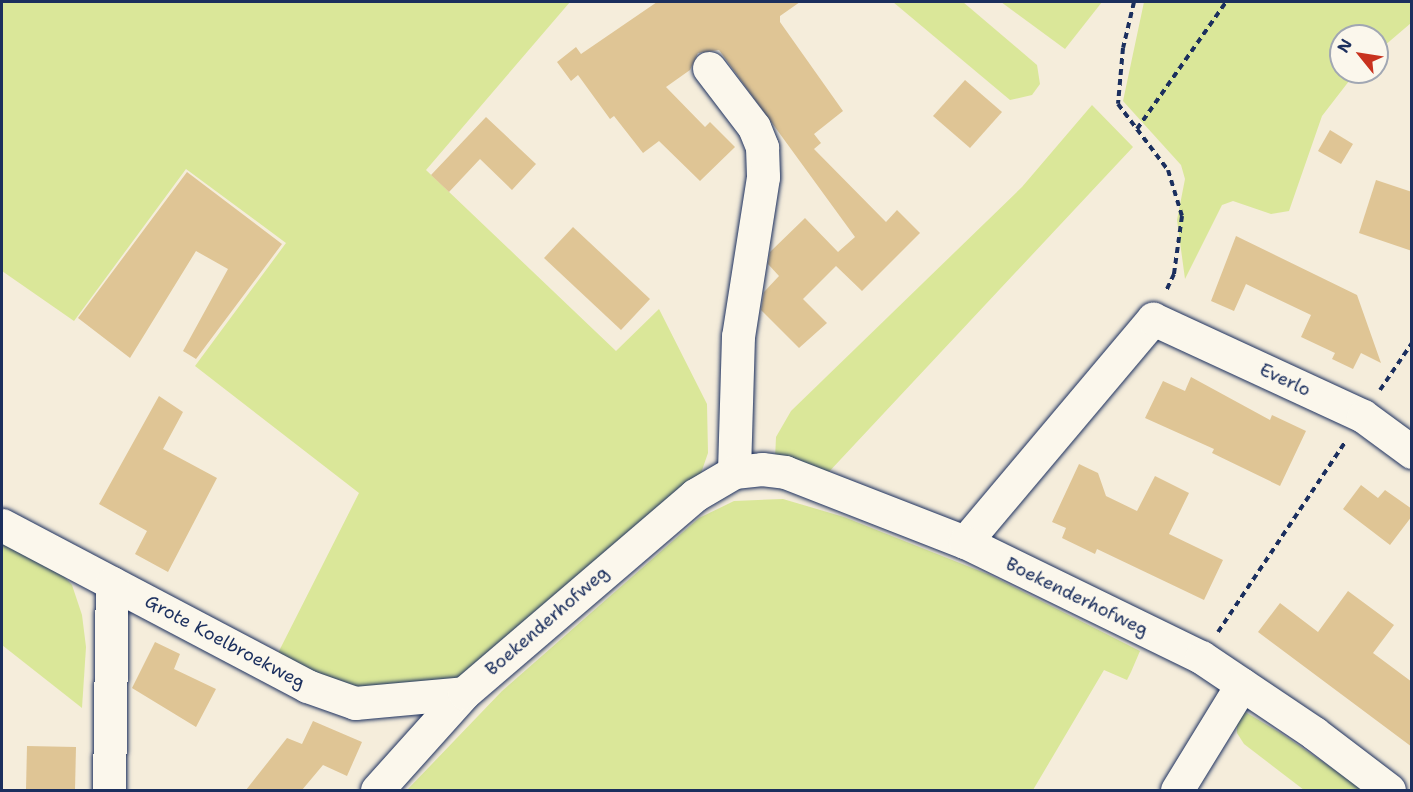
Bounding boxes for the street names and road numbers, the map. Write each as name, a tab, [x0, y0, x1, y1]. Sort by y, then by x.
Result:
street label: Everlo	[1256, 359, 1314, 401]
street label: Boekenderhofweg	[1002, 553, 1152, 641]
street label: Boekenderhofweg	[481, 562, 613, 680]
street label: Grote Koelbroekweg	[141, 591, 309, 693]

